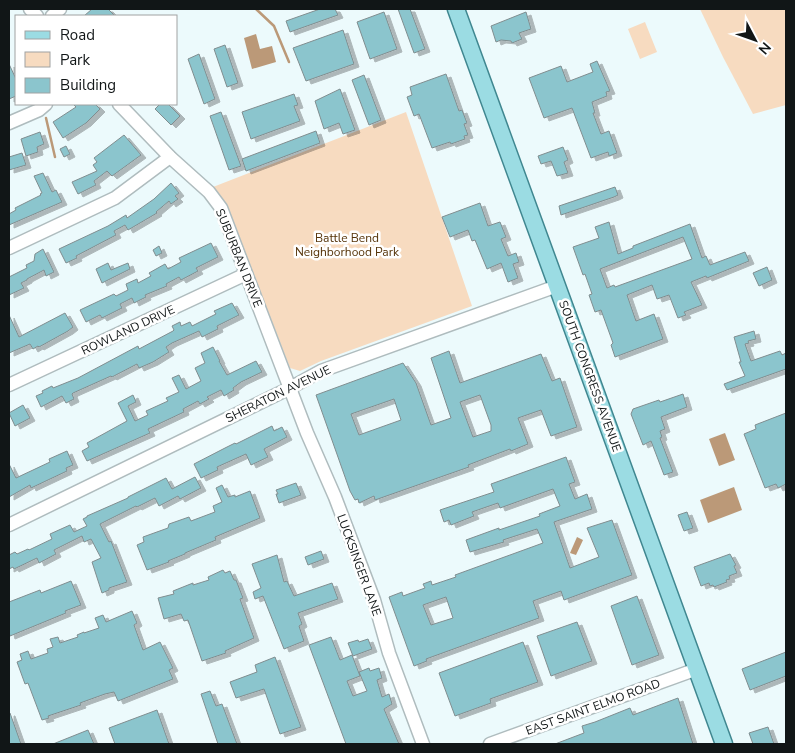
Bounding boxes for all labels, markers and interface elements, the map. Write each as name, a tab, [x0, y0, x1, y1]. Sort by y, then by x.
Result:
legend	[15, 15, 178, 105]
north arrow	[730, 15, 780, 65]
text: Road	[60, 25, 95, 45]
text: N	[754, 38, 775, 58]
text: Park	[60, 50, 90, 70]
text: Building	[60, 75, 116, 95]
street label: SUBURBAN DRIVE	[212, 206, 266, 310]
park label: Battle Bend Neighborhood Park	[295, 230, 400, 260]
street label: SOUTH CONGRESS AVENUE	[555, 298, 625, 454]
street label: ROWLAND DRIVE	[79, 301, 177, 359]
street label: SHERATON AVENUE	[223, 362, 333, 426]
street label: LUCKSINGER LANE	[333, 512, 385, 618]
street label: EAST SAINT ELMO ROAD	[523, 675, 663, 739]

